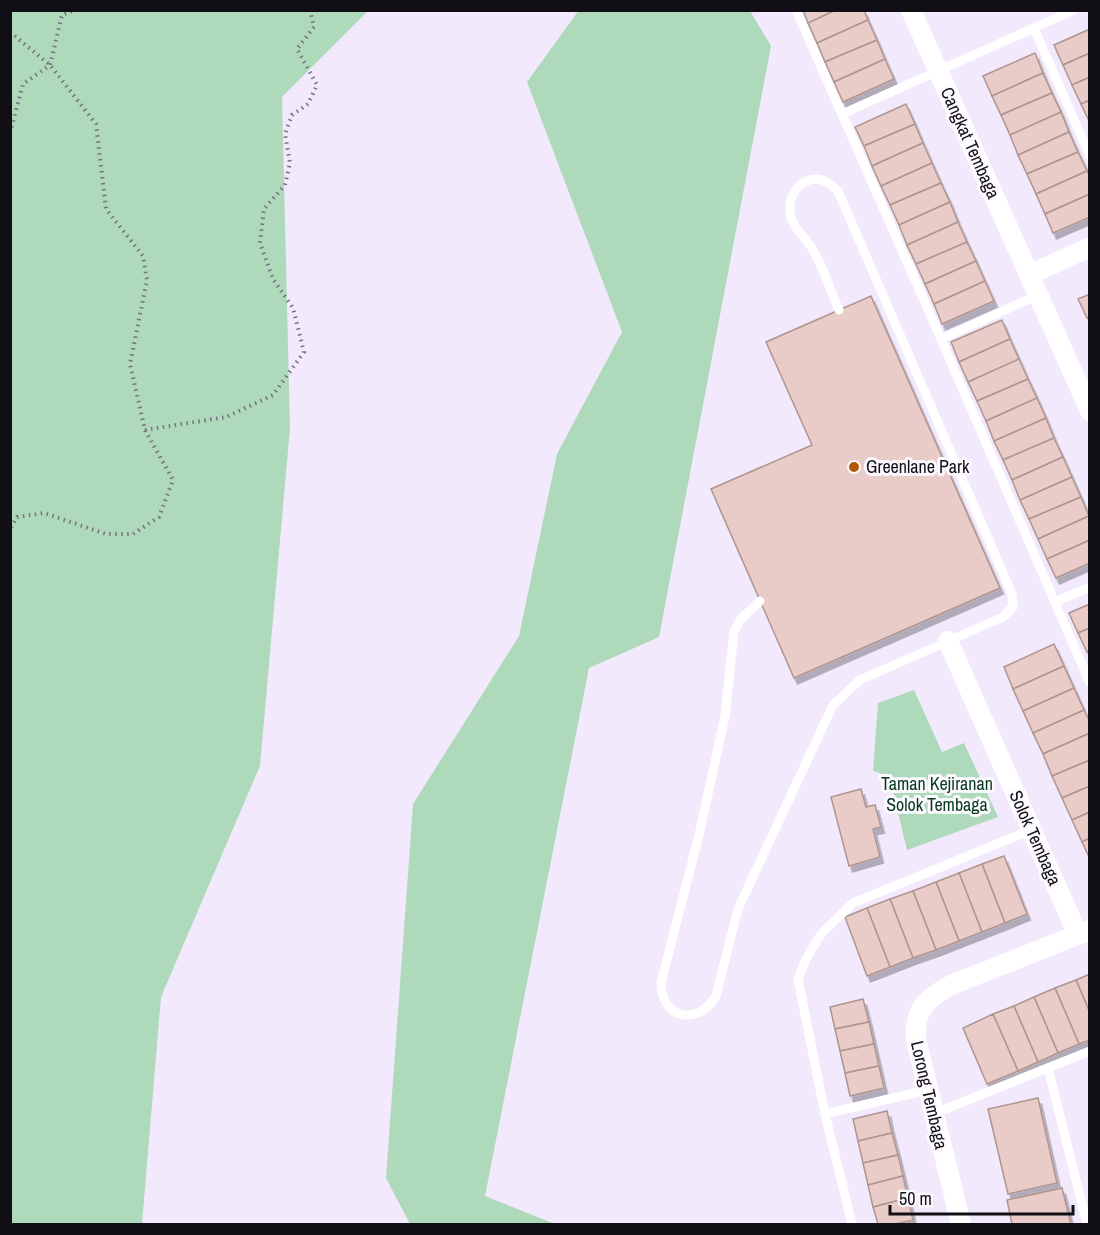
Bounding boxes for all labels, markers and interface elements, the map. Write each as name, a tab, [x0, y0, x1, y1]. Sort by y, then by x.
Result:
street label: Cangkat Tembaga	[935, 83, 1006, 202]
place label: Greenlane Park	[866, 454, 970, 479]
marker: Greenlane Park	[847, 460, 861, 474]
park label: Taman Kejiranan Solok Tembaga	[881, 771, 993, 817]
street label: Solok Tembaga	[1003, 786, 1068, 889]
street label: Lorong Tembaga	[905, 1038, 954, 1152]
scale bar	[890, 1178, 1073, 1216]
text: 50 m	[899, 1186, 932, 1211]

